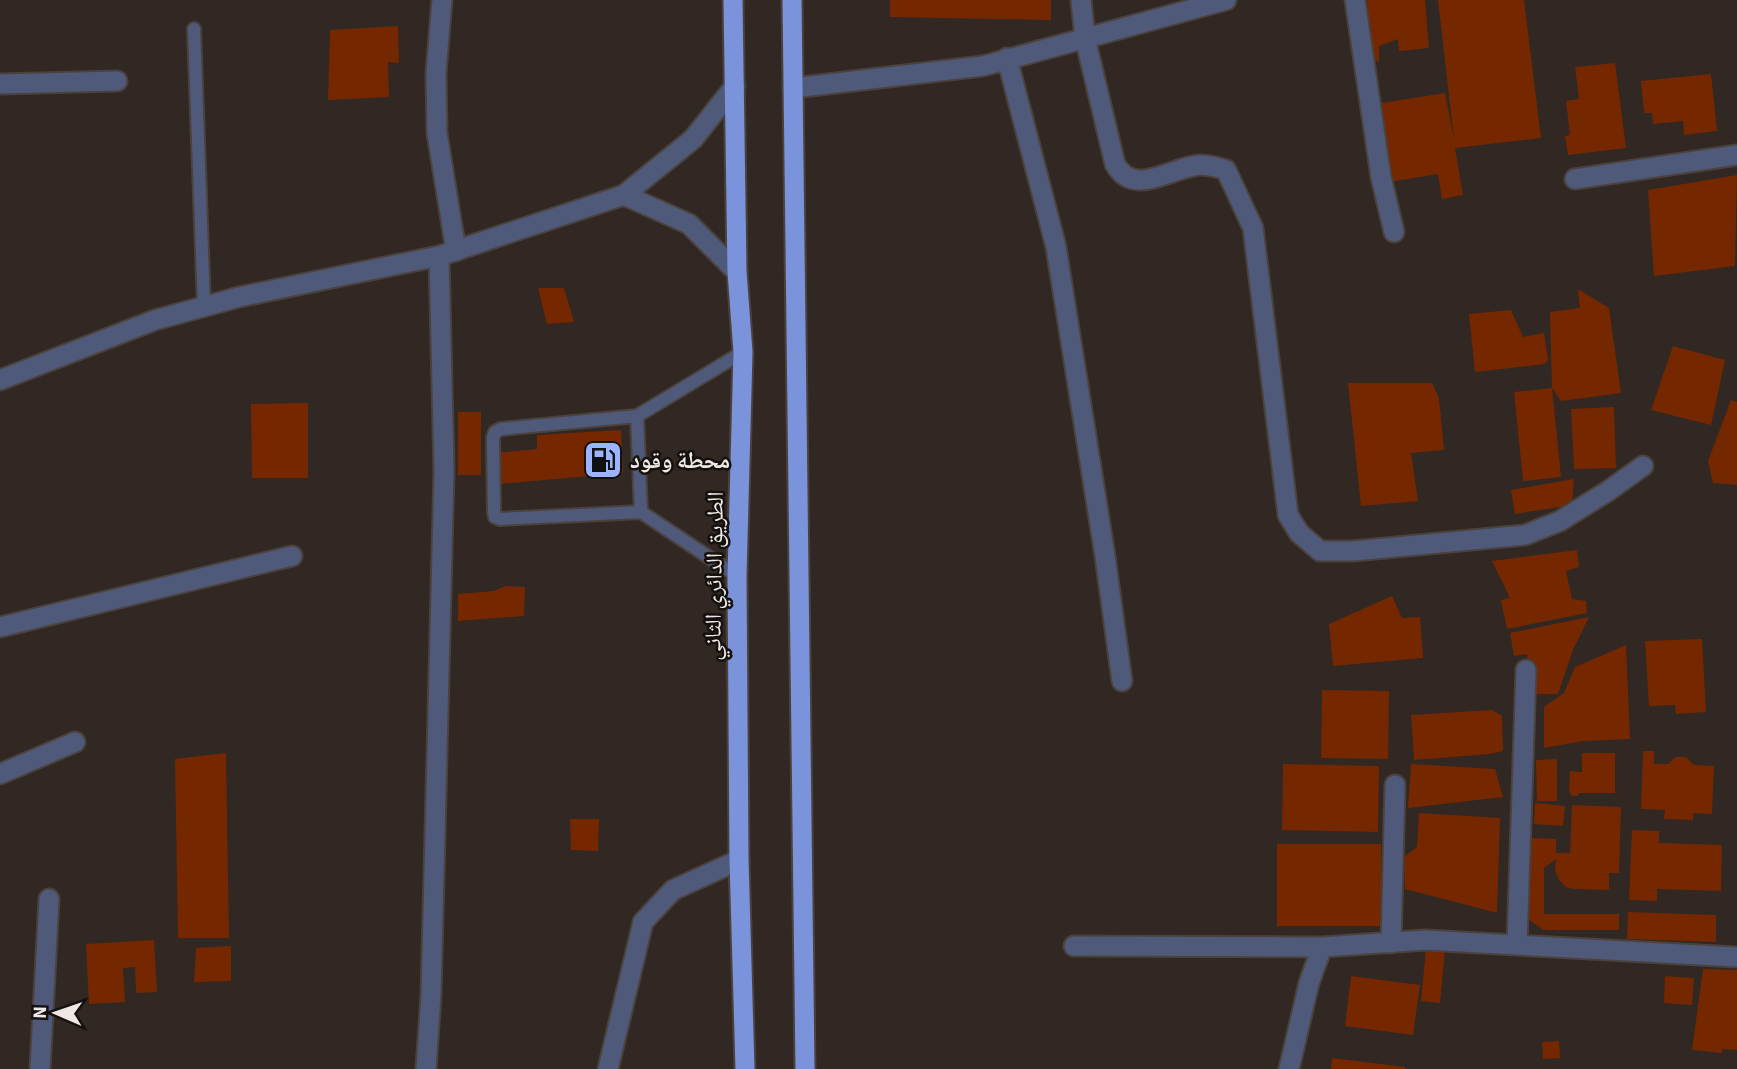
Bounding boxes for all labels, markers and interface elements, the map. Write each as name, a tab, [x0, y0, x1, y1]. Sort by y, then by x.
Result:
fuel station icon: محطة وقود	[582, 439, 624, 481]
place label: محطة وقود	[630, 444, 730, 477]
street label: الطريق الدائري الثاني	[696, 491, 734, 661]
north arrow	[21, 978, 91, 1048]
text: N	[27, 1006, 54, 1019]

